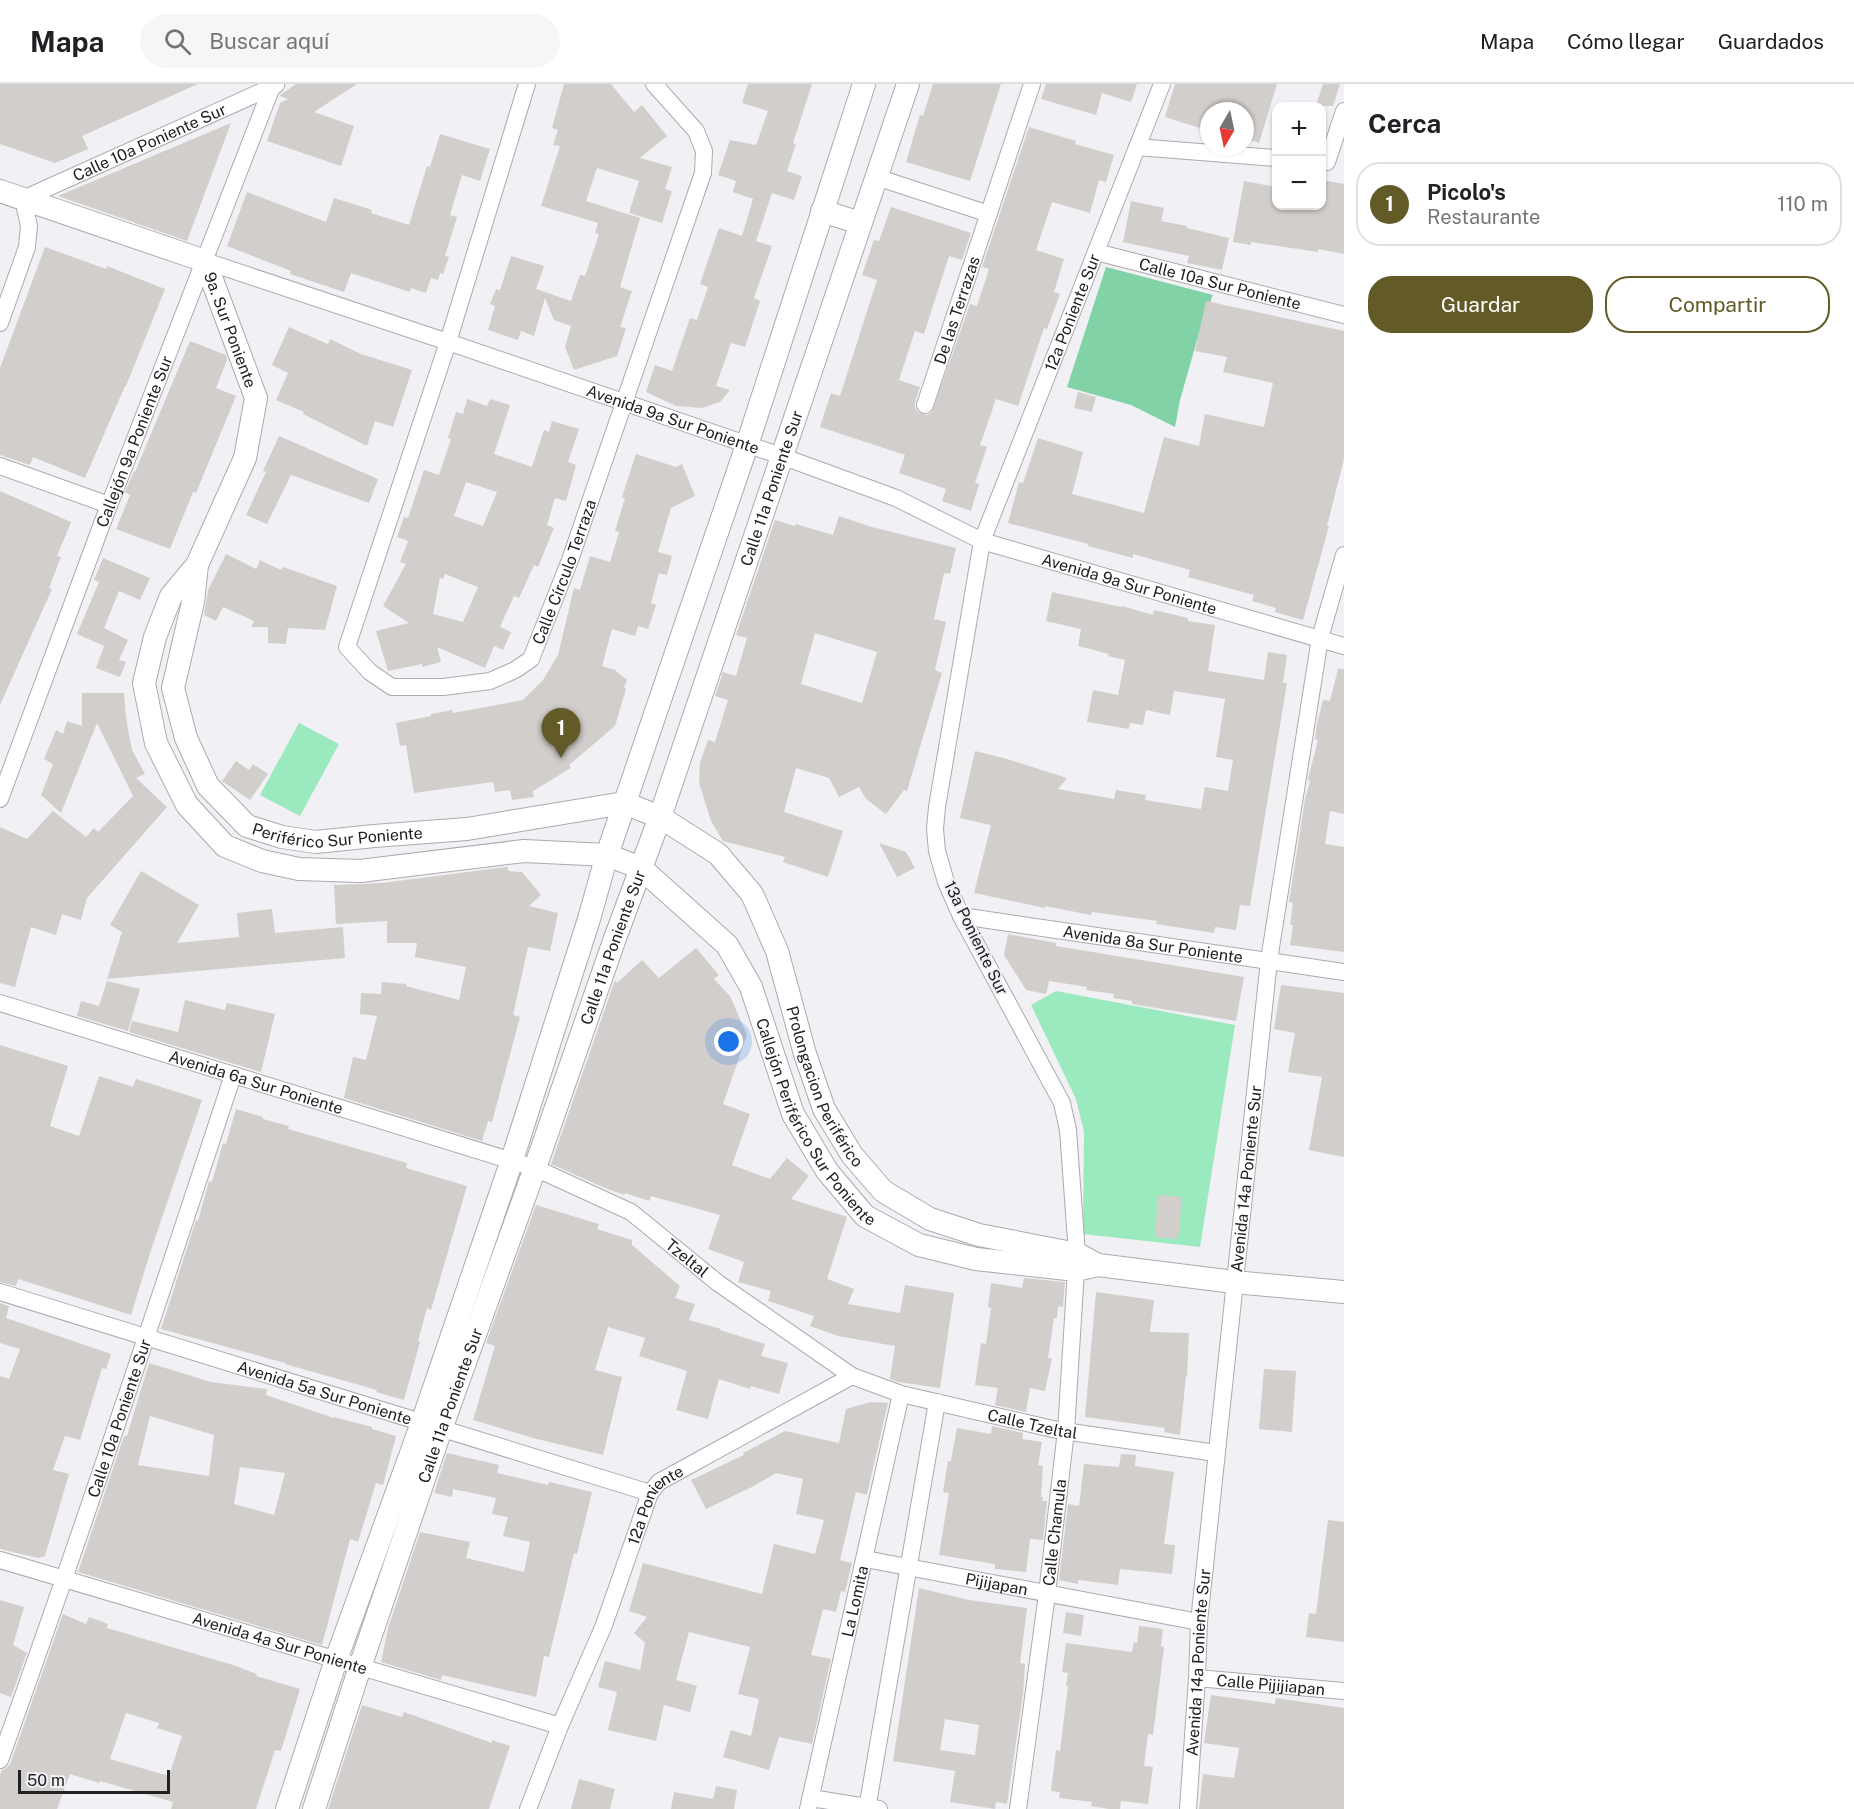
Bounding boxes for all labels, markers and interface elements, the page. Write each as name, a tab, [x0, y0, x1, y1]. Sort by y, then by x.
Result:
search box	[140, 14, 560, 68]
text: Mapa	[30, 25, 104, 58]
icon: search	[161, 25, 194, 58]
text: Buscar aquí	[209, 28, 329, 54]
text: Mapa	[1480, 29, 1534, 54]
text: Cómo llegar	[1567, 29, 1685, 54]
text: Guardados	[1718, 29, 1824, 54]
street label: Calle 10a Poniente Sur	[70, 99, 229, 185]
north arrow	[1200, 102, 1254, 156]
map controls	[1272, 102, 1326, 210]
button: +	[1272, 102, 1326, 156]
text: Cerca	[1368, 108, 1441, 139]
button: −	[1272, 156, 1326, 210]
text: Picolo's	[1427, 179, 1506, 205]
text: 1	[1385, 192, 1394, 216]
text: 110 m	[1777, 192, 1828, 216]
text: Restaurante	[1427, 205, 1540, 229]
street label: 12a Poniente Sur	[1040, 251, 1104, 374]
street label: De las Terrazas	[930, 254, 983, 367]
street label: Calle 10a Sur Poniente	[1137, 254, 1303, 313]
street label: 9a. Sur Poniente	[200, 269, 261, 390]
button: Guardar	[1368, 276, 1593, 333]
button: Compartir	[1605, 276, 1830, 333]
street label: Callejón 9a Poniente Sur	[92, 353, 176, 530]
street label: Avenida 9a Sur Poniente	[584, 381, 762, 457]
street label: Calle 11a Poniente Sur	[736, 408, 806, 568]
street label: Calle Círculo Terraza	[528, 497, 600, 647]
street label: Avenida 9a Sur Poniente	[1040, 549, 1219, 618]
pin: 1	[542, 708, 580, 758]
street label: Periférico Sur Poniente	[250, 819, 423, 852]
street label: Calle 11a Poniente Sur	[576, 867, 649, 1027]
street label: 13a Poniente Sur	[940, 878, 1012, 998]
street label: Avenida 8a Sur Poniente	[1062, 922, 1244, 967]
street label: Prolongacion Periférico	[783, 1004, 867, 1171]
street label: Callejón Periférico Sur Poniente	[752, 1016, 879, 1229]
your location	[714, 1027, 743, 1056]
street label: Avenida 6a Sur Poniente	[167, 1046, 346, 1118]
street label: Avenida 14a Poniente Sur	[1227, 1084, 1265, 1273]
street label: Tzeltal	[662, 1235, 713, 1281]
street label: Calle 11a Poniente Sur	[414, 1325, 486, 1485]
street label: Calle 10a Poniente Sur	[83, 1336, 155, 1500]
street label: Avenida 5a Sur Poniente	[235, 1357, 414, 1428]
street label: Calle Tzeltal	[986, 1405, 1079, 1442]
street label: 12a Poniente	[623, 1461, 686, 1547]
street label: Calle Chamula	[1039, 1478, 1070, 1587]
street label: La Lomita	[837, 1564, 872, 1639]
street label: Avenida 14a Poniente Sur	[1182, 1568, 1214, 1757]
street label: Pijijapan	[964, 1569, 1029, 1599]
street label: Avenida 4a Sur Poniente	[190, 1608, 370, 1678]
street label: Calle Pijijiapan	[1216, 1670, 1326, 1699]
scale bar	[18, 1767, 170, 1794]
text: 50 m	[27, 1771, 65, 1790]

